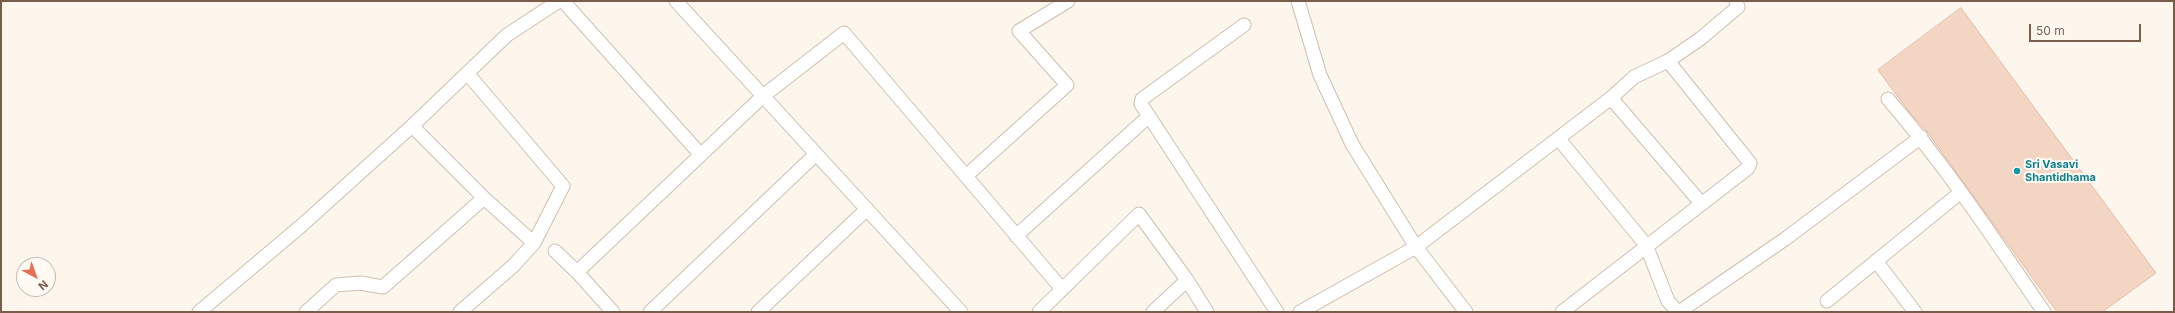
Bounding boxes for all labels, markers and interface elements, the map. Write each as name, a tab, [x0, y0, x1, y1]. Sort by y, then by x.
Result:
scale bar	[2031, 16, 2143, 42]
text: 50 m	[2036, 23, 2065, 38]
place label: Sri Vasavi Shantidhama	[2025, 158, 2096, 184]
marker: Sri Vasavi Shantidhama	[2012, 166, 2022, 176]
north arrow	[16, 257, 56, 297]
text: N	[35, 277, 51, 293]

